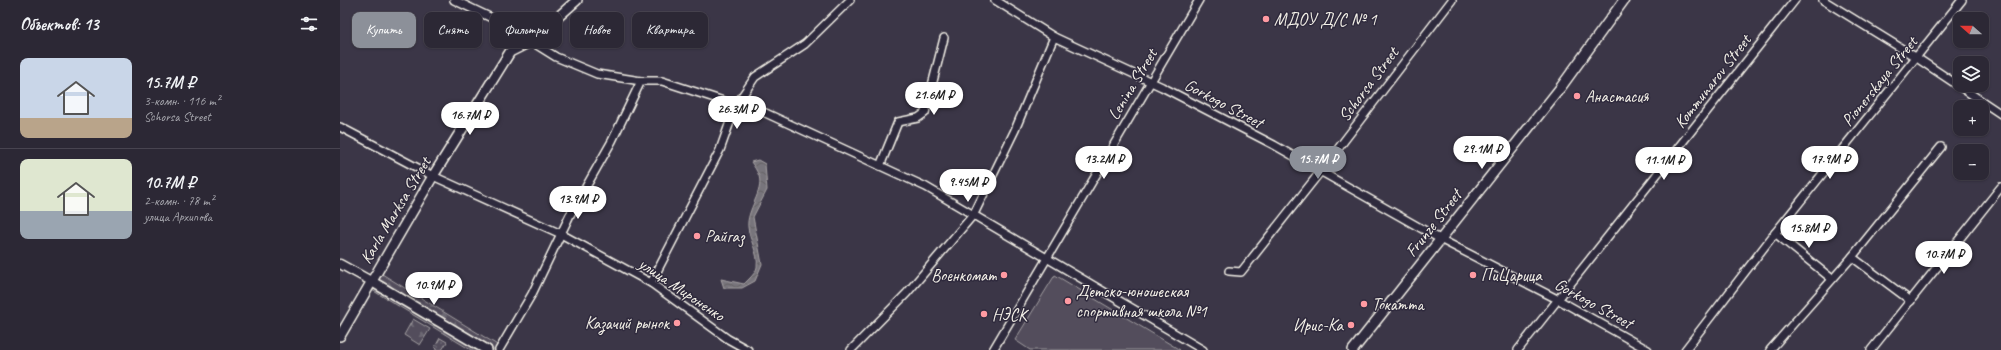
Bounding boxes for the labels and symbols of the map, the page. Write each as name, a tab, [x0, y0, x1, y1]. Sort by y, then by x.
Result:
place label: МДОУ Д/С № 1	[1274, 9, 1378, 30]
north arrow	[1953, 12, 1989, 48]
marker: МДОУ Д/С № 1	[1261, 14, 1271, 24]
street label: Kommunarov Street	[1669, 28, 1757, 132]
street label: Pionerskaya Street	[1837, 30, 1923, 130]
street label: Schorsa Street	[1334, 41, 1404, 125]
street label: Lenina Street	[1103, 43, 1163, 124]
street label: Gorkogo Street	[1181, 74, 1269, 134]
pin: 21.6M ₽	[897, 82, 971, 116]
place label: Анастасия	[1585, 86, 1649, 107]
marker: Анастасия	[1572, 91, 1582, 101]
pin: 26.3M ₽	[700, 96, 774, 130]
pin: 16.7M ₽	[433, 102, 507, 136]
pin: 29.1M ₽	[1445, 136, 1519, 170]
pin: 13.2M ₽	[1067, 146, 1141, 180]
pin: 15.7M ₽	[1281, 146, 1355, 180]
pin: 17.9M ₽	[1793, 146, 1867, 180]
pin: 11.1M ₽	[1627, 147, 1701, 181]
street label: Karla Marksa Street	[355, 151, 437, 267]
pin: 9.45M ₽	[931, 169, 1005, 203]
street label: Frunze Street	[1401, 184, 1468, 261]
pin: 13.9M ₽	[541, 186, 615, 220]
pin: 15.8M ₽	[1772, 215, 1846, 249]
place label: Райгаз	[705, 226, 746, 248]
marker: Райгаз	[692, 231, 702, 241]
pin: 10.7M ₽	[1907, 241, 1981, 275]
street label: улица Мироненко	[634, 252, 729, 326]
place label: Военкомат	[931, 265, 997, 286]
place label: ПиЦарица	[1481, 265, 1543, 286]
marker: Военкомат	[999, 270, 1009, 280]
marker: ПиЦарица	[1468, 270, 1478, 280]
pin: 10.9M ₽	[397, 272, 471, 306]
street label: Gorkogo Street	[1551, 273, 1638, 335]
place label: Детско-юношеская спортивная школа №1	[1076, 281, 1208, 322]
place label: Токатта	[1372, 294, 1425, 315]
marker: Детско-юношеская спортивная школа №1	[1063, 296, 1073, 306]
marker: Токатта	[1359, 299, 1369, 309]
place label: НЭСК	[992, 304, 1029, 325]
marker: НЭСК	[979, 309, 989, 319]
place label: Казачий рынок	[585, 313, 671, 335]
place label: Ирис-Ка	[1293, 315, 1345, 336]
marker: Казачий рынок	[672, 318, 682, 328]
marker: Ирис-Ка	[1346, 320, 1356, 330]

